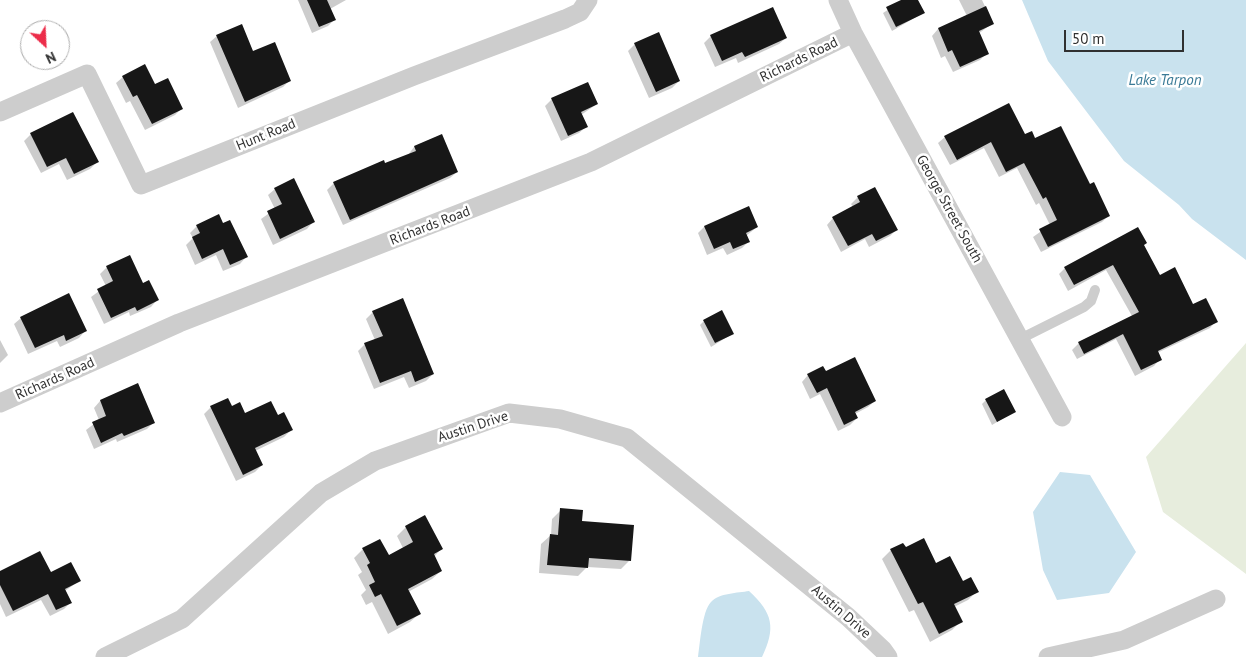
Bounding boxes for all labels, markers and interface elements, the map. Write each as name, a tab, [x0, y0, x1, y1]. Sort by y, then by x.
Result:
north arrow	[20, 20, 70, 70]
scale bar	[1066, 20, 1186, 52]
text: 50 m	[1072, 29, 1105, 48]
street label: Richards Road	[757, 34, 841, 86]
text: N	[43, 48, 59, 68]
water label: Lake Tarpon	[1129, 72, 1201, 90]
street label: Hunt Road	[234, 115, 298, 155]
street label: George Street South	[912, 152, 986, 266]
street label: Richards Road	[388, 203, 472, 249]
street label: Richards Road	[13, 354, 97, 404]
street label: Austin Drive	[436, 408, 510, 446]
street label: Austin Drive	[808, 582, 874, 642]

